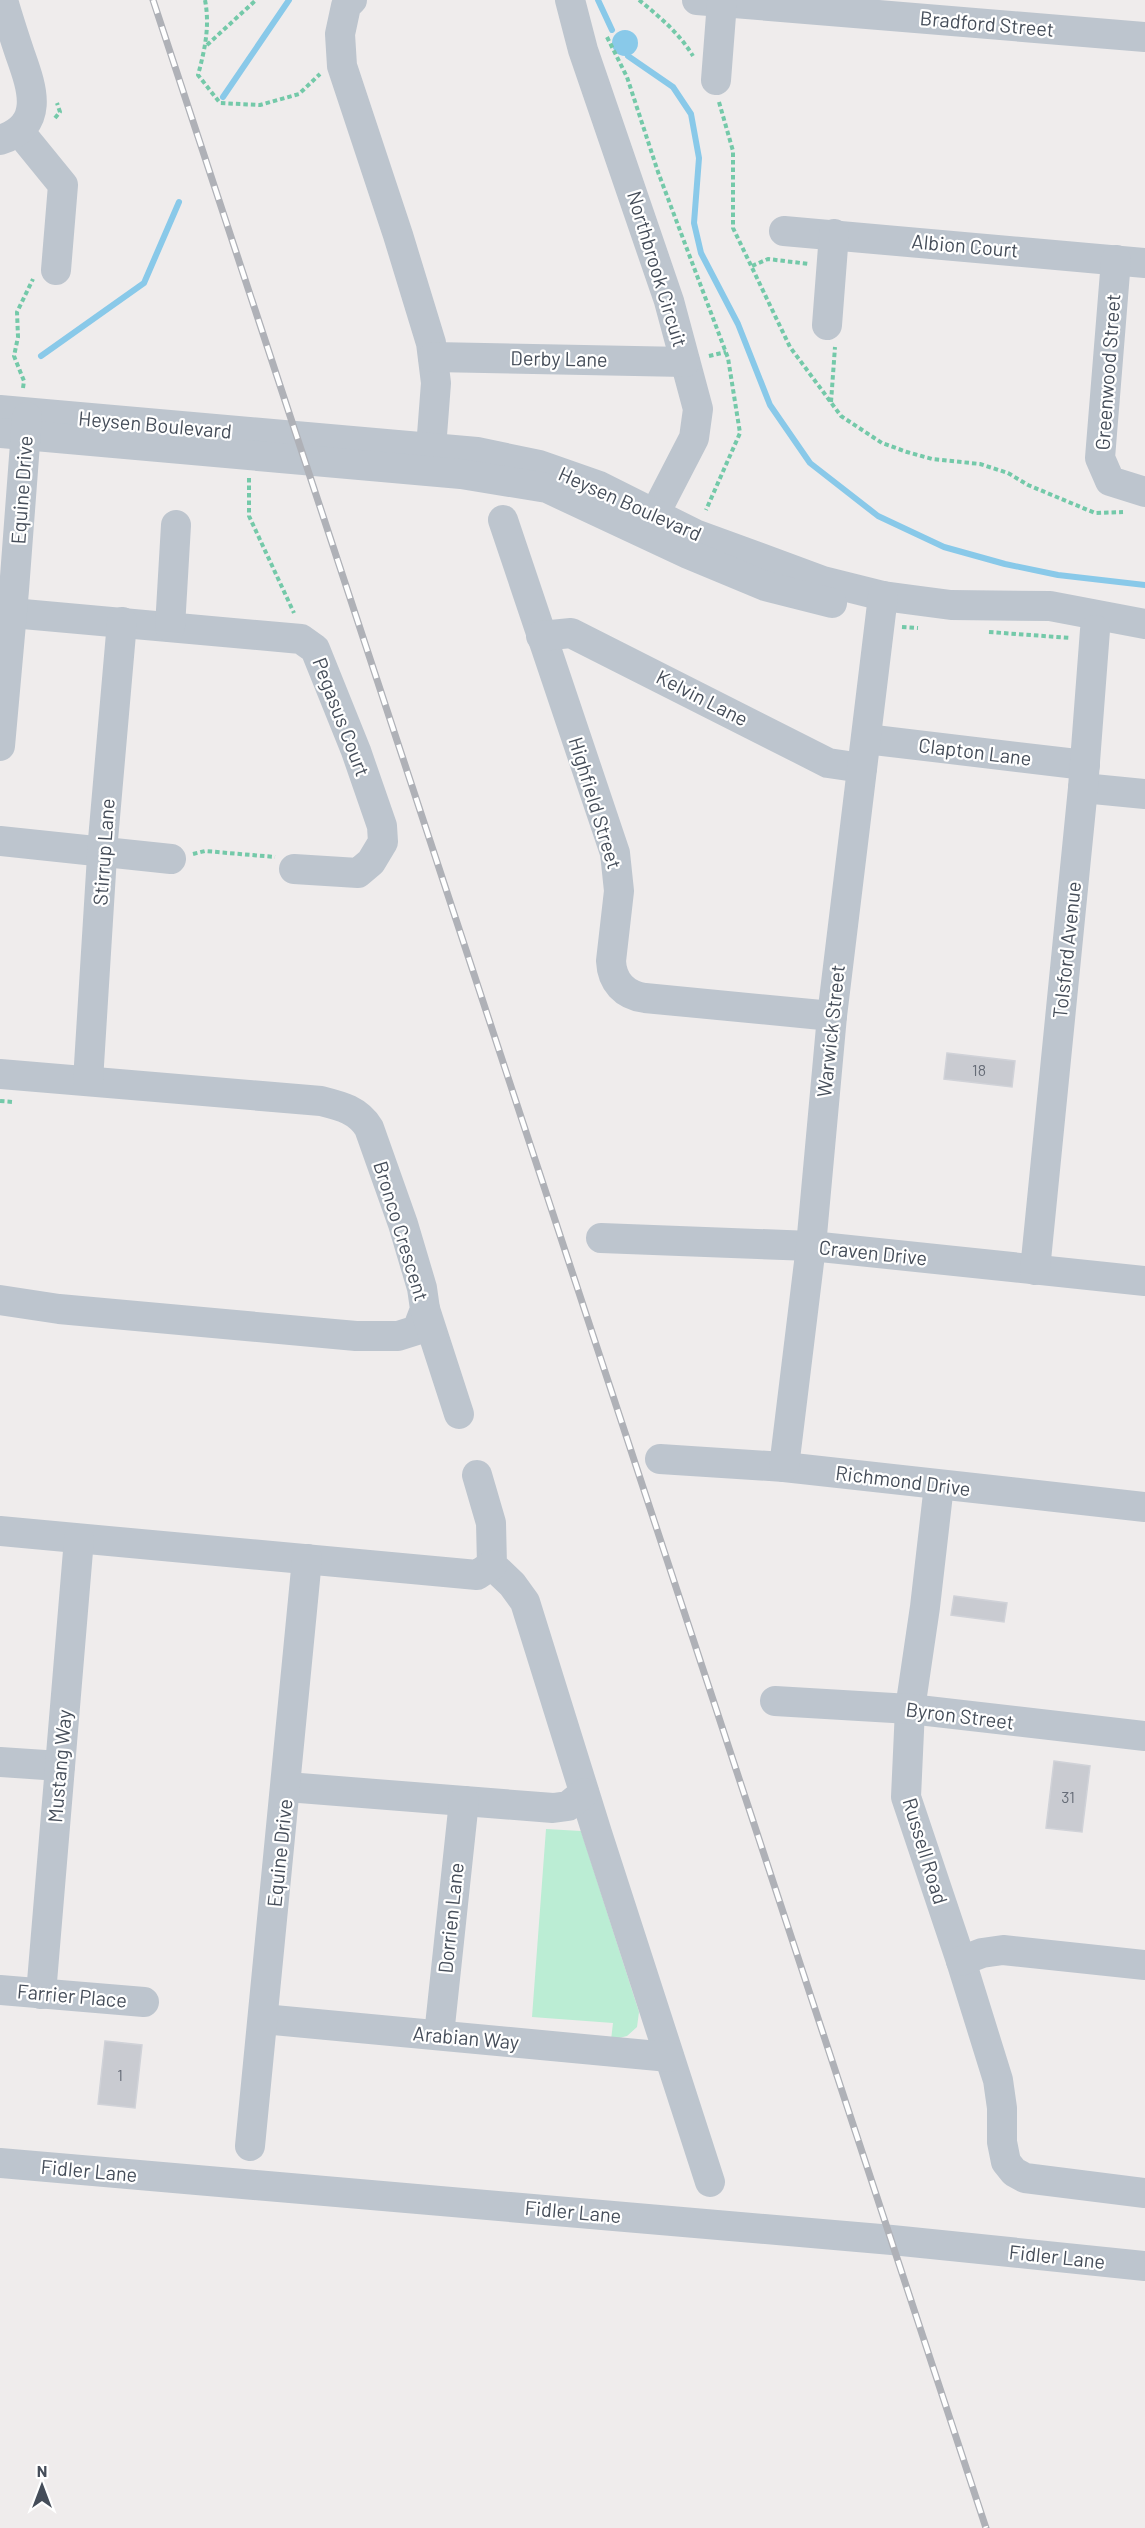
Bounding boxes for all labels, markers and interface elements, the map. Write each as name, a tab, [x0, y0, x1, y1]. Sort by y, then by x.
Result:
street label: Bradford Street	[919, 5, 1055, 41]
street label: Northbrook Circuit	[623, 188, 693, 350]
street label: Albion Court	[911, 228, 1019, 262]
street label: Greenwood Street	[1090, 293, 1124, 451]
street label: Derby Lane	[510, 345, 608, 371]
street label: Heysen Boulevard	[77, 405, 233, 443]
street label: Equine Drive	[5, 435, 37, 545]
street label: Heysen Boulevard	[555, 461, 706, 545]
street label: Pegasus Court	[308, 654, 376, 780]
street label: Kelvin Lane	[653, 664, 752, 730]
street label: Clapton Lane	[917, 732, 1033, 770]
street label: Highfield Street	[564, 734, 627, 872]
street label: Stirrup Lane	[87, 798, 119, 906]
street label: Tolsford Avenue	[1047, 880, 1085, 1020]
street label: Warwick Street	[811, 963, 849, 1098]
house number: 18	[972, 1060, 986, 1079]
street label: Bronco Crescent	[369, 1158, 435, 1304]
street label: Craven Drive	[818, 1234, 928, 1270]
street label: Richmond Drive	[834, 1460, 972, 1500]
street label: Byron Street	[905, 1696, 1016, 1734]
street label: Mustang Way	[42, 1708, 76, 1824]
house number: 31	[1061, 1787, 1075, 1806]
street label: Russell Road	[898, 1795, 954, 1907]
street label: Equine Drive	[261, 1798, 297, 1908]
street label: Dorrien Lane	[432, 1861, 468, 1974]
street label: Farrier Place	[16, 1978, 128, 2012]
street label: Arabian Way	[412, 2020, 520, 2054]
house number: 1	[117, 2065, 123, 2084]
street label: Fidler Lane	[40, 2154, 138, 2186]
street label: Fidler Lane	[524, 2195, 622, 2227]
street label: Fidler Lane	[1008, 2239, 1106, 2273]
north arrow	[12, 2456, 72, 2516]
text: N	[37, 2461, 47, 2480]

